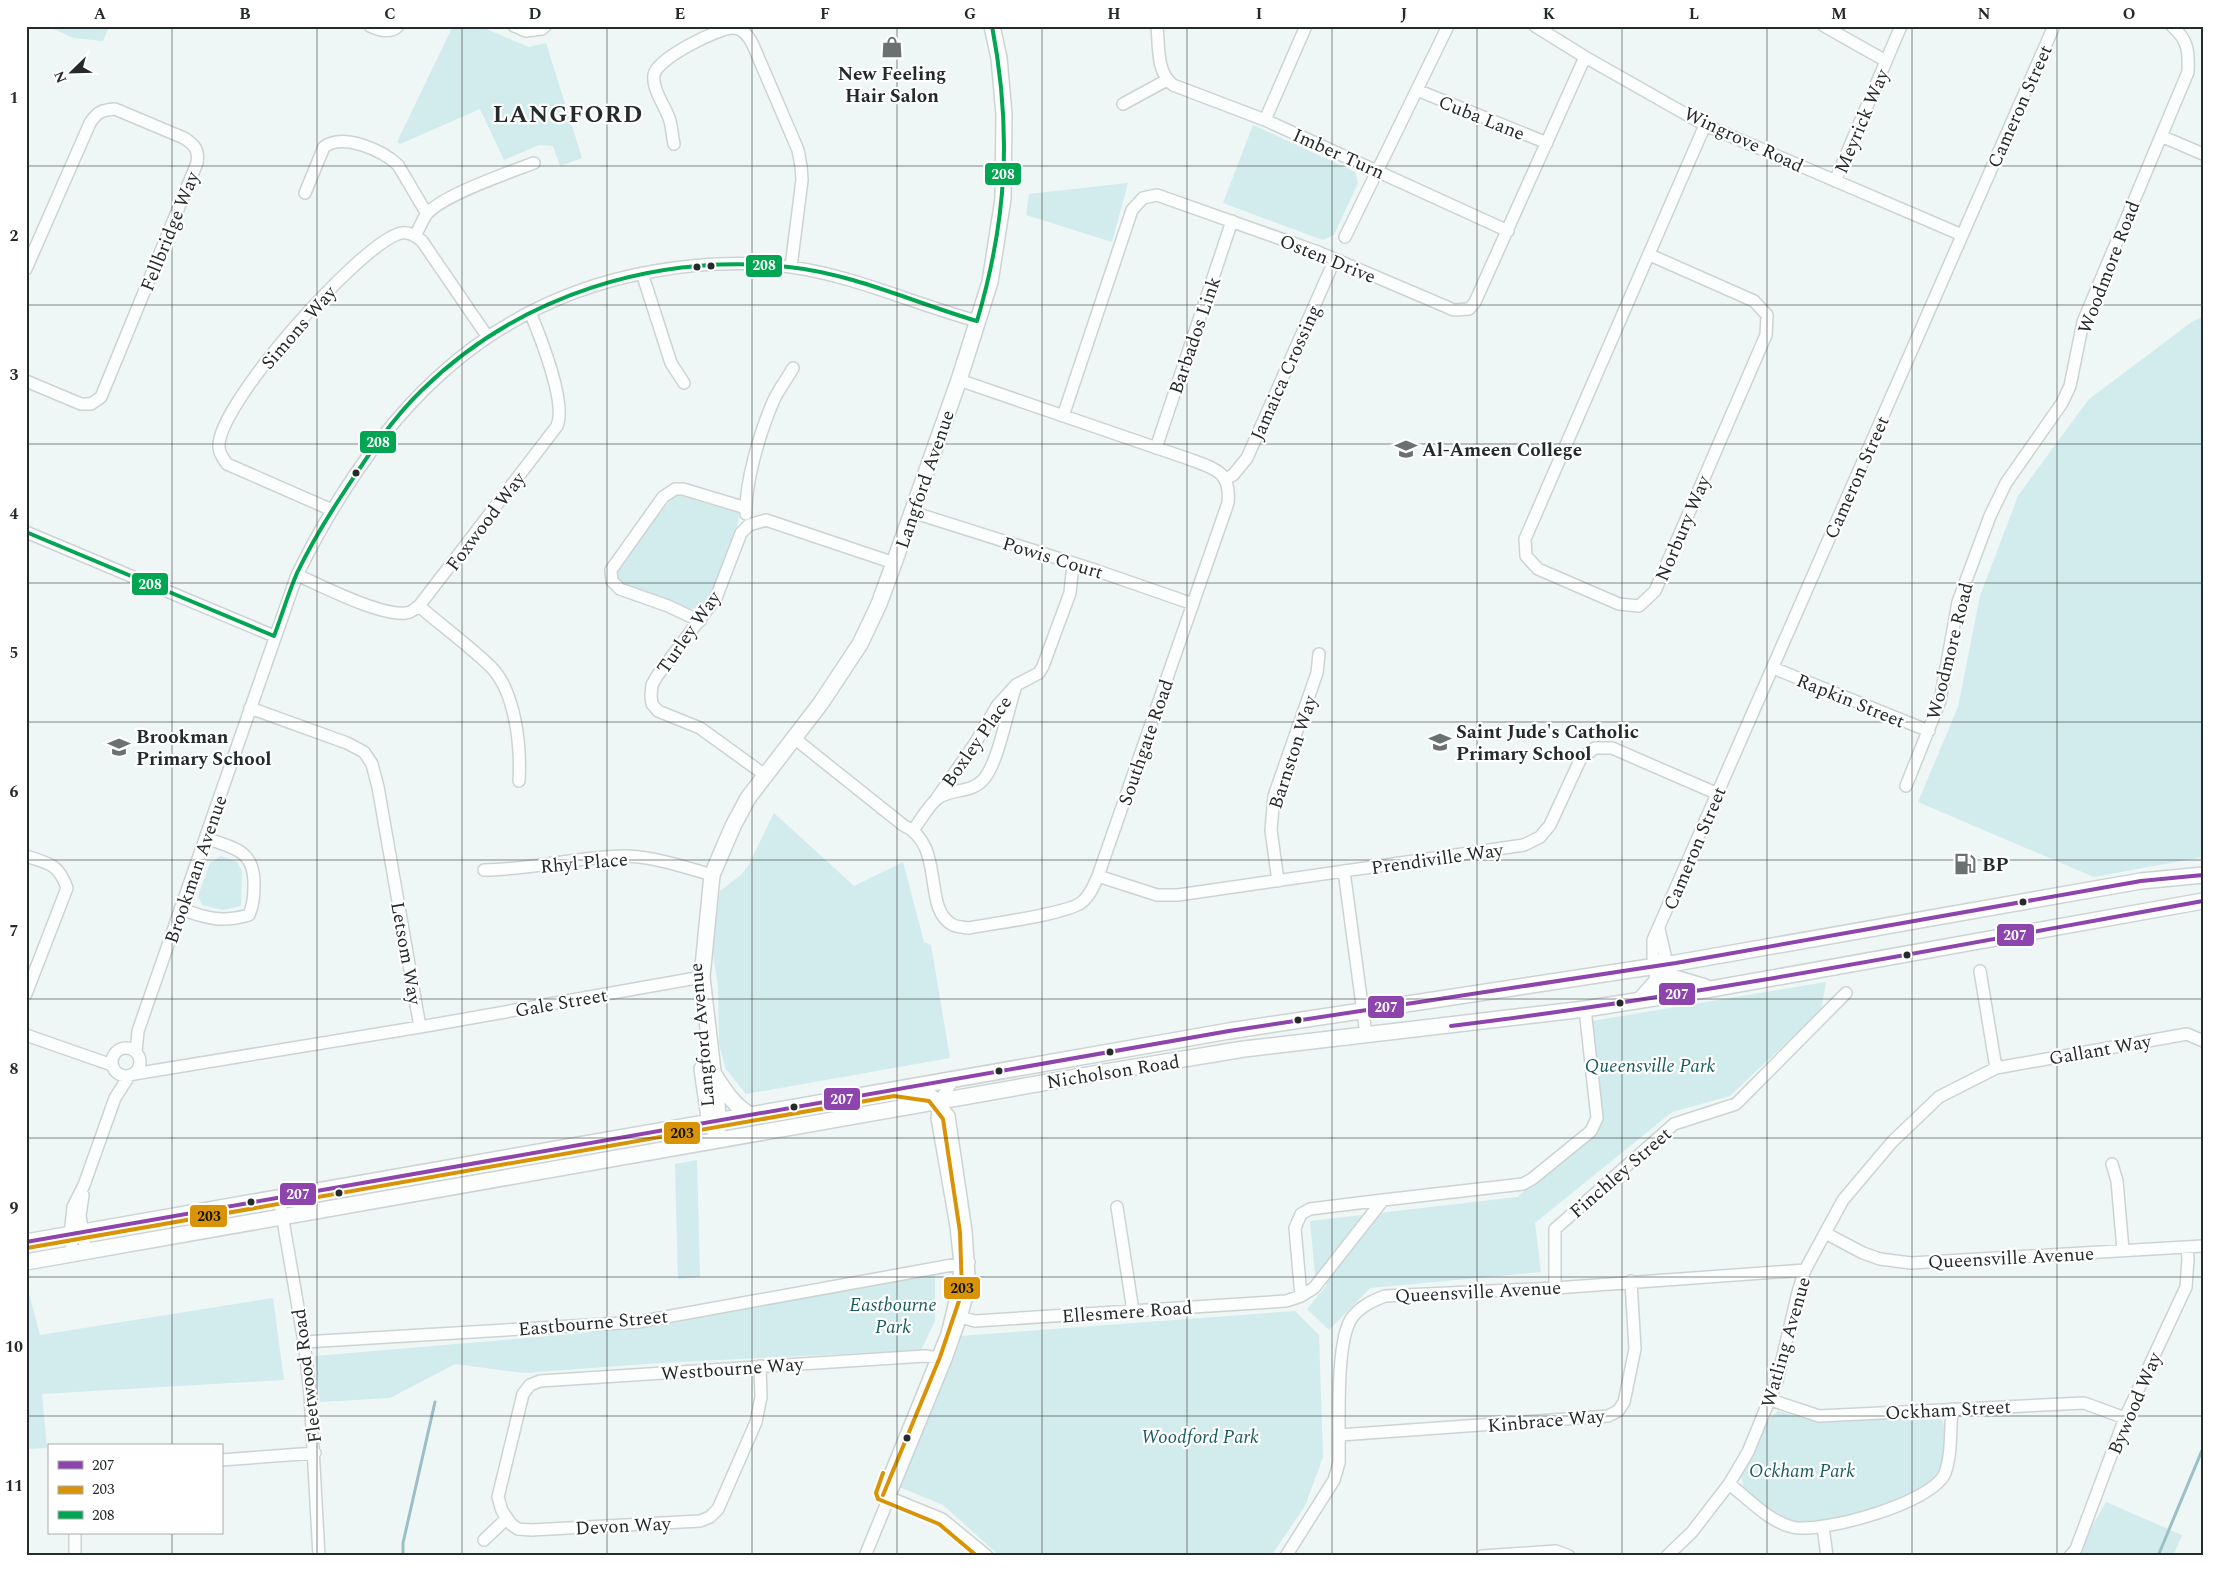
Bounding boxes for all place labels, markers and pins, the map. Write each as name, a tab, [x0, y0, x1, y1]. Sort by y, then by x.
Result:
shop icon: New Feeling Hair Salon	[879, 34, 905, 60]
place label: New Feeling Hair Salon	[838, 60, 946, 111]
unlabelled marker	[706, 261, 716, 271]
unlabelled marker	[692, 262, 702, 272]
school or university icon: Al-Ameen College	[1393, 436, 1419, 462]
place label: Al-Ameen College	[1422, 436, 1582, 465]
unlabelled marker	[351, 468, 361, 478]
place label: Saint Jude's Catholic Primary School	[1456, 718, 1639, 769]
place label: Brookman Primary School	[136, 723, 272, 774]
school or university icon: Saint Jude's Catholic Primary School	[1427, 729, 1453, 755]
school or university icon: Brookman Primary School	[106, 734, 132, 760]
fuel station icon: BP	[1952, 851, 1978, 877]
place label: BP	[1982, 851, 2008, 880]
unlabelled marker	[2018, 897, 2028, 907]
unlabelled marker	[1902, 950, 1912, 960]
unlabelled marker	[1615, 998, 1625, 1008]
unlabelled marker	[1293, 1015, 1303, 1025]
unlabelled marker	[1105, 1047, 1115, 1057]
unlabelled marker	[994, 1066, 1004, 1076]
unlabelled marker	[789, 1102, 799, 1112]
unlabelled marker	[334, 1188, 344, 1198]
unlabelled marker	[246, 1197, 256, 1207]
unlabelled marker	[902, 1433, 912, 1443]

